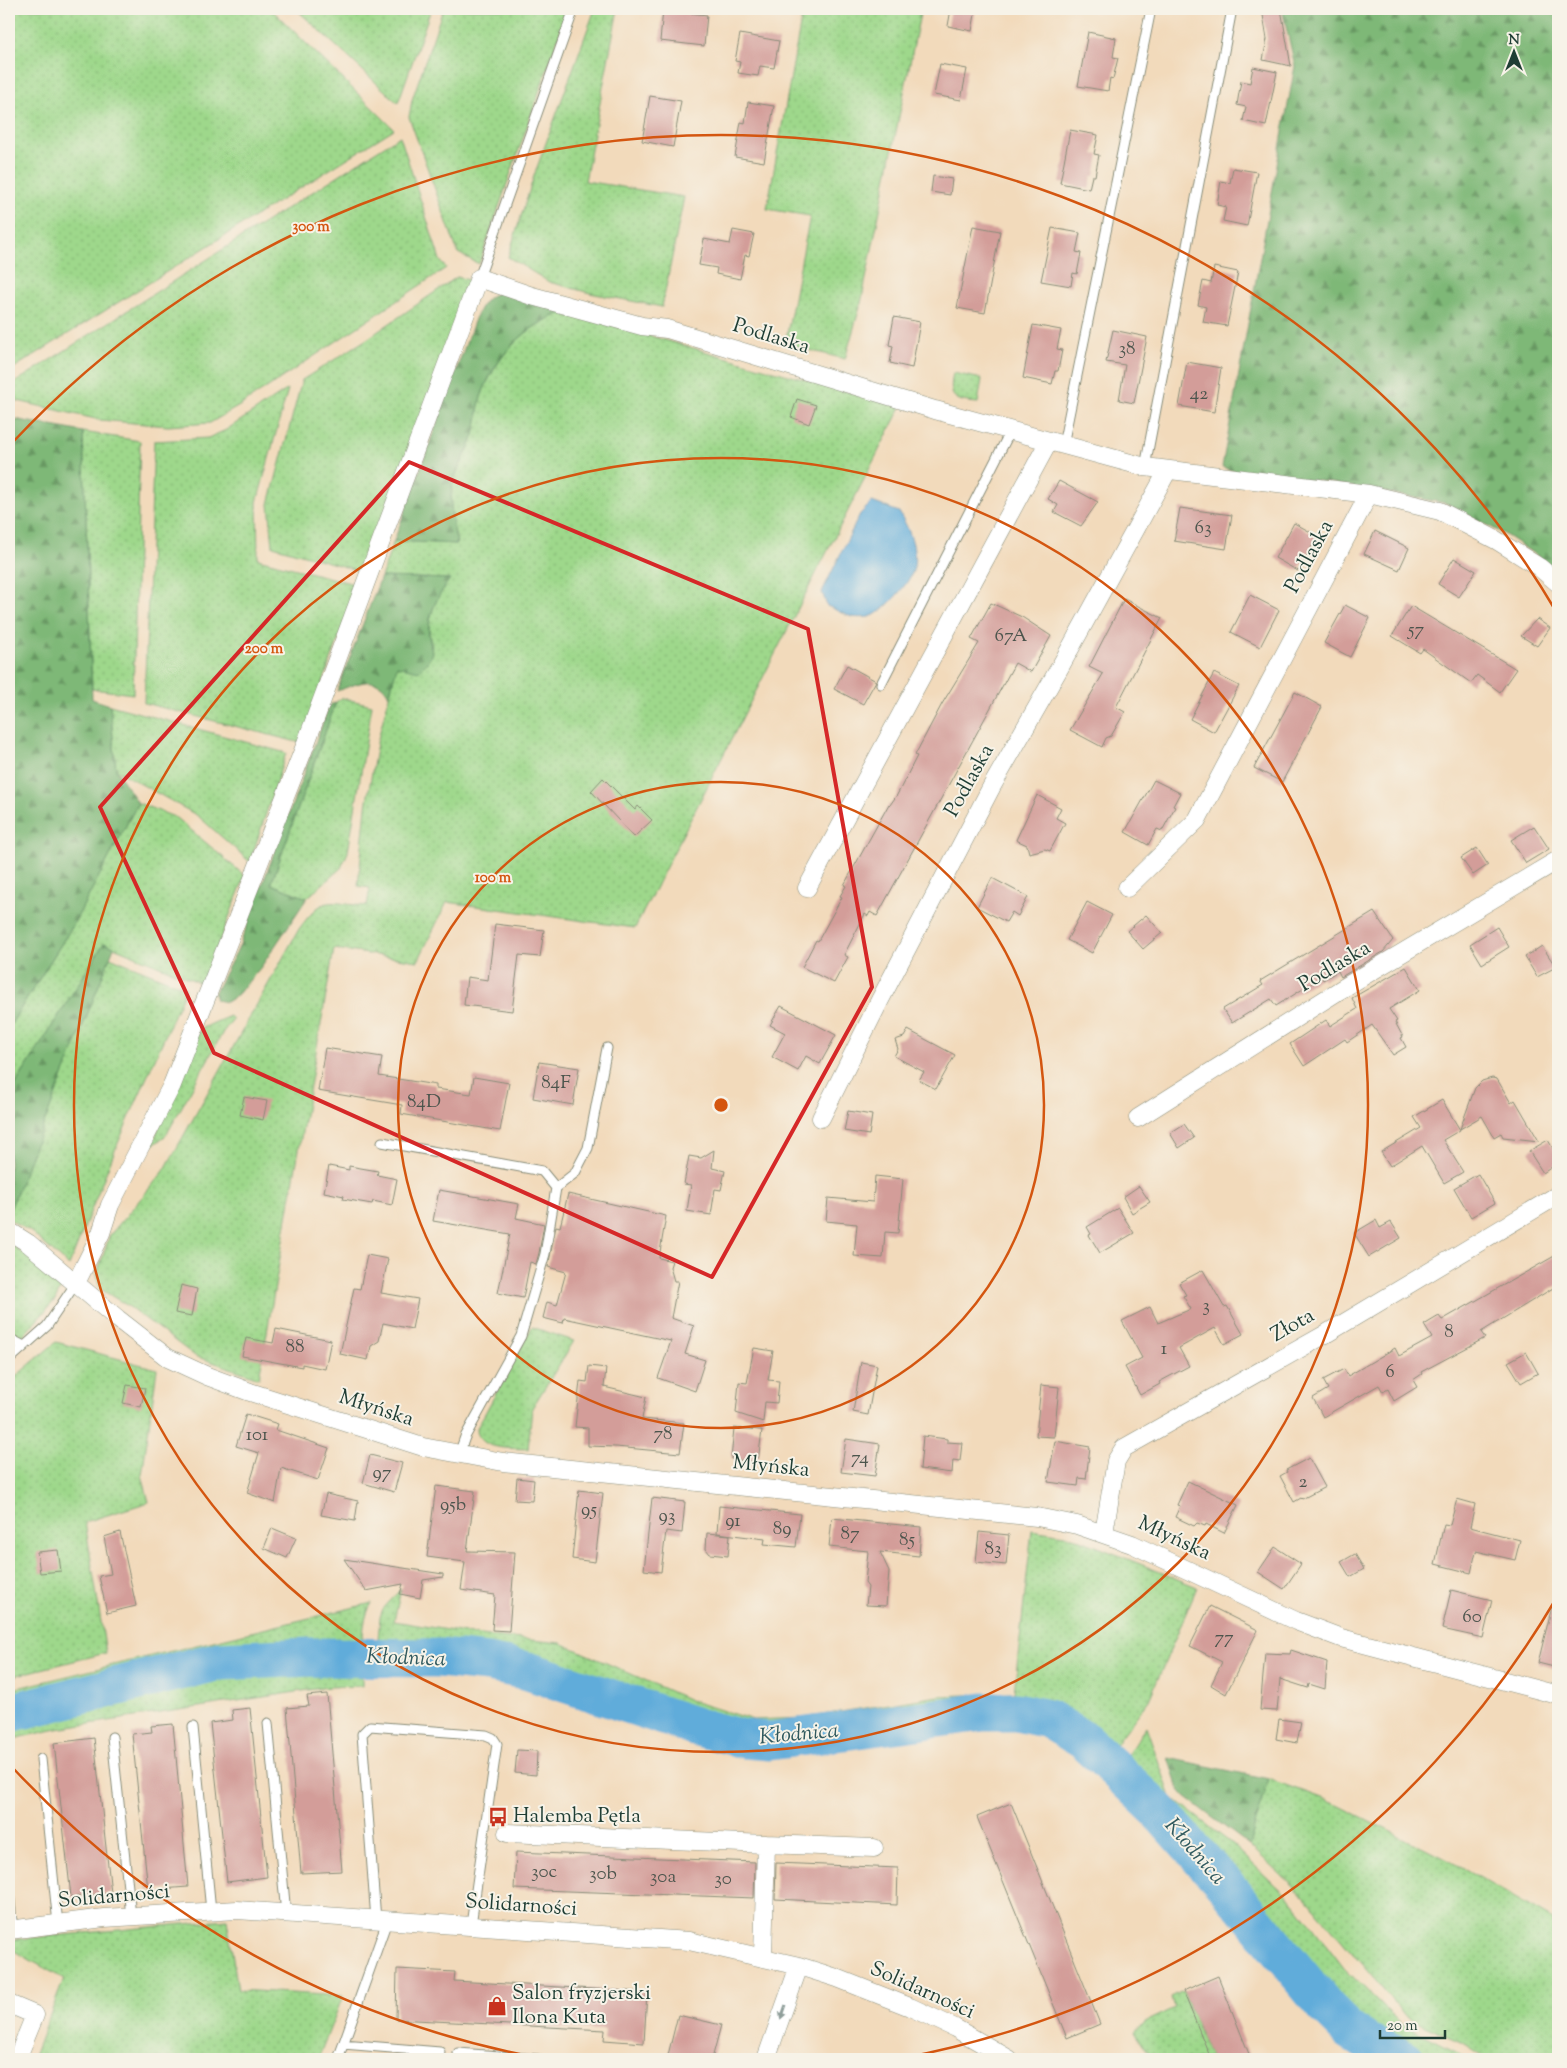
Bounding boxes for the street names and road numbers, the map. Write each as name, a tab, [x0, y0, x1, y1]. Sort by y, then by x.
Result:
street label: Podlaska	[729, 311, 814, 363]
street label: Podlaska	[1278, 515, 1342, 599]
street label: Podlaska	[938, 739, 1002, 823]
street label: Podlaska	[1293, 934, 1377, 1000]
street label: Złota	[1266, 1301, 1321, 1350]
street label: Młyńska	[335, 1383, 418, 1435]
street label: Młyńska	[731, 1448, 811, 1486]
street label: Młyńska	[1133, 1509, 1216, 1569]
street label: Solidarności	[57, 1877, 171, 1917]
street label: Solidarności	[464, 1887, 578, 1925]
street label: Solidarności	[865, 1954, 979, 2028]

